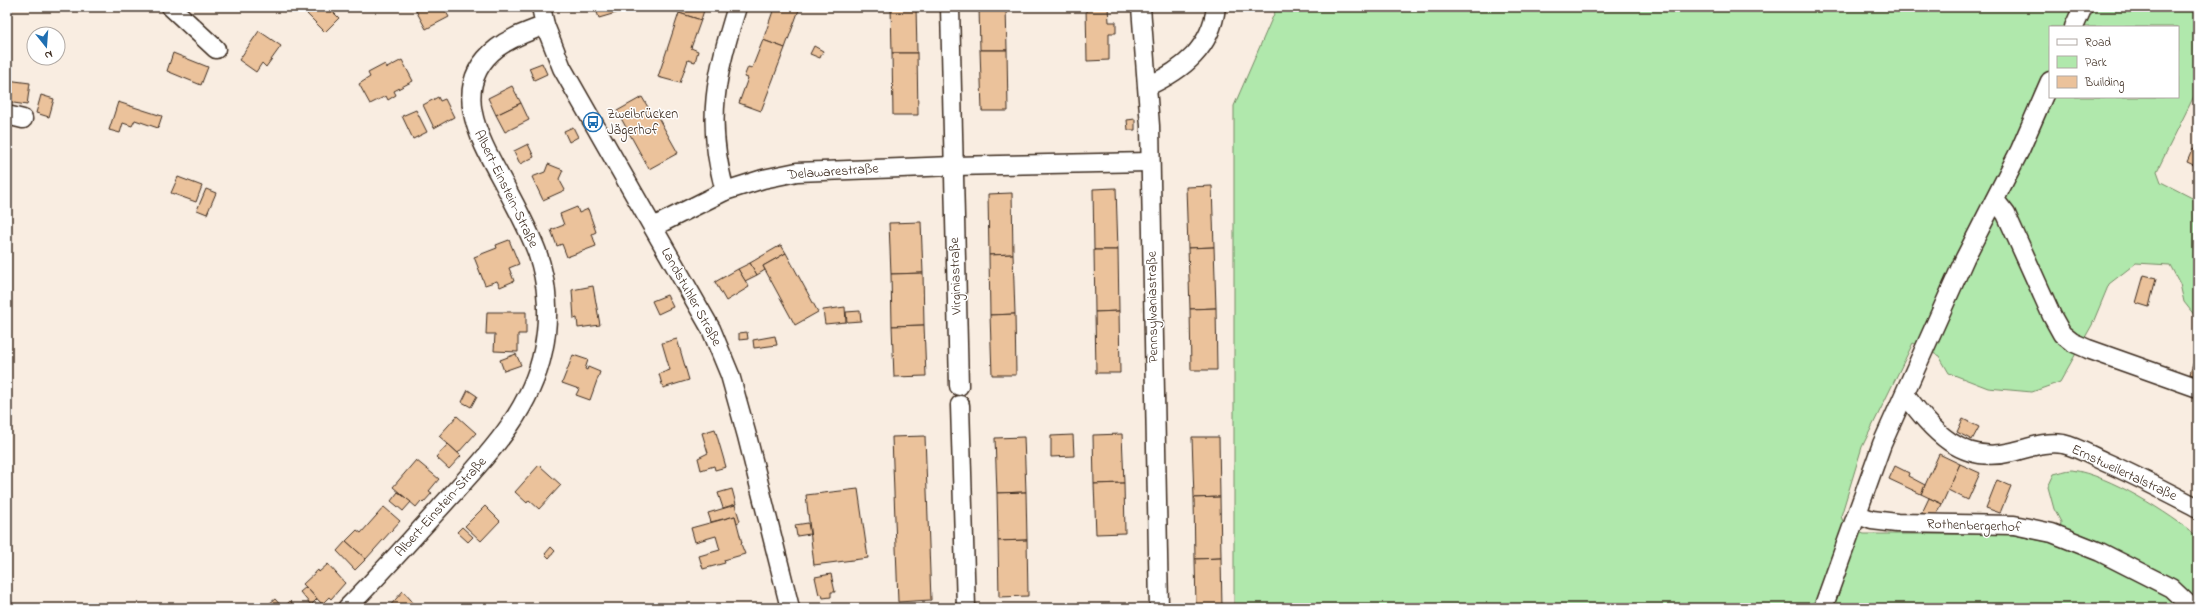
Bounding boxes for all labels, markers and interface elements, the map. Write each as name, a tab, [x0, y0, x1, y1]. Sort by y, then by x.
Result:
north arrow	[26, 26, 66, 66]
legend	[2049, 26, 2179, 98]
text: Road	[2085, 34, 2111, 52]
text: N	[43, 46, 55, 63]
text: Park	[2085, 54, 2107, 72]
text: Building	[2084, 74, 2124, 93]
place label: Zweibrücken Jägerhof	[607, 104, 678, 142]
bus stop icon: Zweibrücken Jägerhof	[582, 111, 604, 133]
street label: Albert-Einstein-Straße	[468, 127, 544, 252]
street label: Delawarestraße	[786, 158, 880, 186]
street label: Virginiastraße	[944, 236, 969, 316]
street label: Landstuhler Straße	[655, 244, 727, 351]
street label: Pennsylvaniastraße	[1142, 250, 1165, 363]
street label: Ernstweilertalstraße	[2068, 439, 2181, 507]
street label: Albert-Einstein-Straße	[390, 452, 492, 562]
street label: Rothenbergerhof	[1926, 514, 2022, 539]

